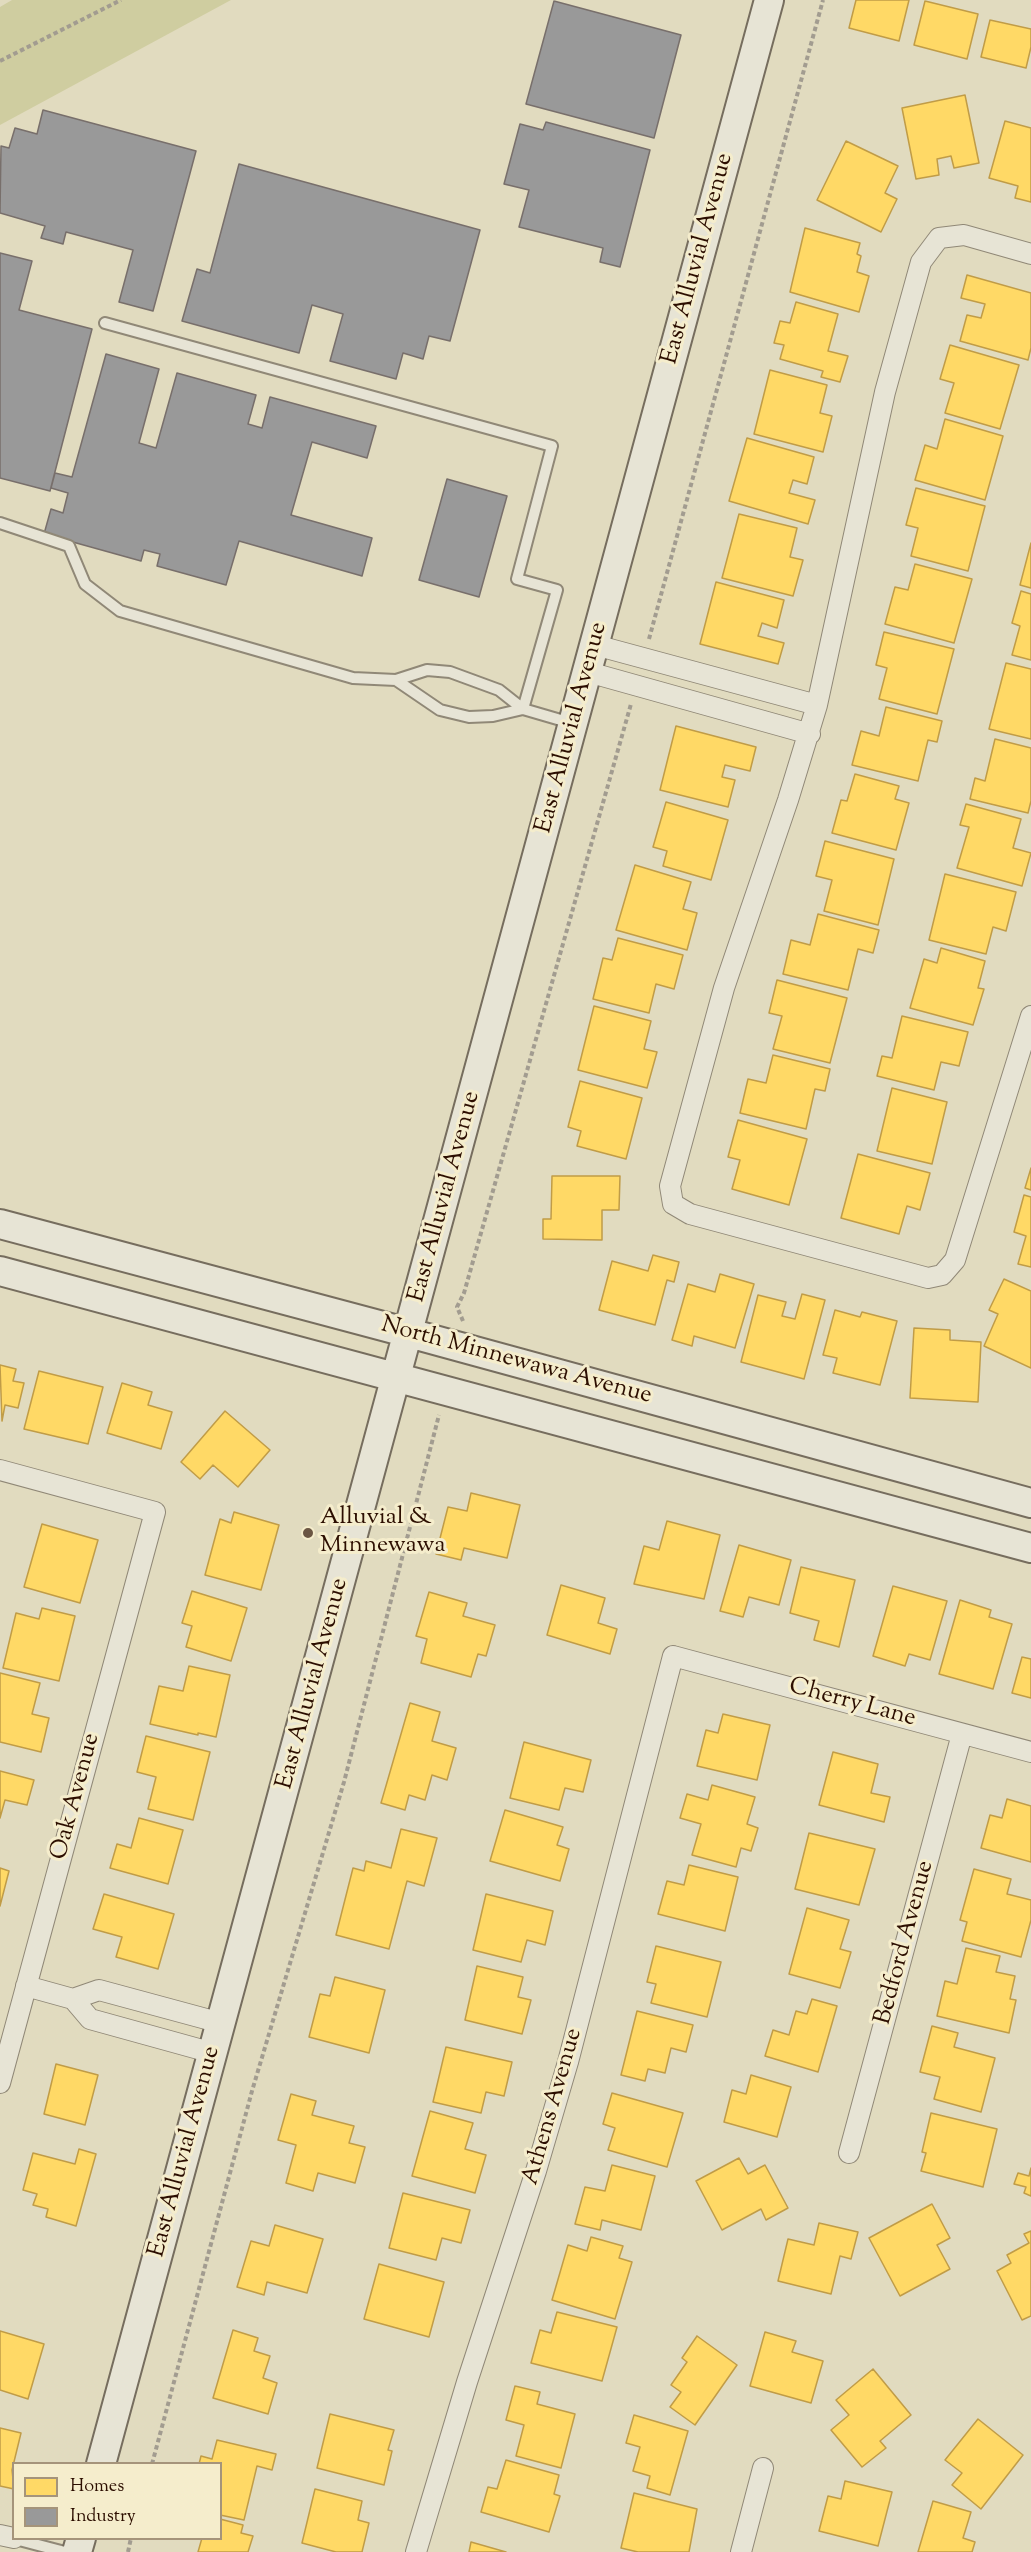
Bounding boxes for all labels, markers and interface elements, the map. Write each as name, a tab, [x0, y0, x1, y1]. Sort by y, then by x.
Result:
street label: East Alluvial Avenue	[657, 150, 741, 368]
street label: East Alluvial Avenue	[531, 619, 615, 837]
street label: East Alluvial Avenue	[404, 1088, 488, 1306]
street label: North Minnewawa Avenue	[377, 1312, 655, 1412]
place label: Alluvial & Minnewawa	[320, 1505, 446, 1561]
marker: Alluvial & Minnewawa	[301, 1526, 315, 1540]
street label: East Alluvial Avenue	[272, 1575, 356, 1793]
street label: Cherry Lane	[785, 1673, 919, 1735]
street label: Oak Avenue	[46, 1731, 108, 1863]
street label: Bedford Avenue	[870, 1858, 942, 2028]
street label: Athens Avenue	[518, 2025, 590, 2189]
street label: East Alluvial Avenue	[144, 2043, 228, 2261]
legend	[12, 2462, 222, 2540]
text: Homes	[70, 2474, 124, 2500]
text: Industry	[70, 2504, 136, 2530]

